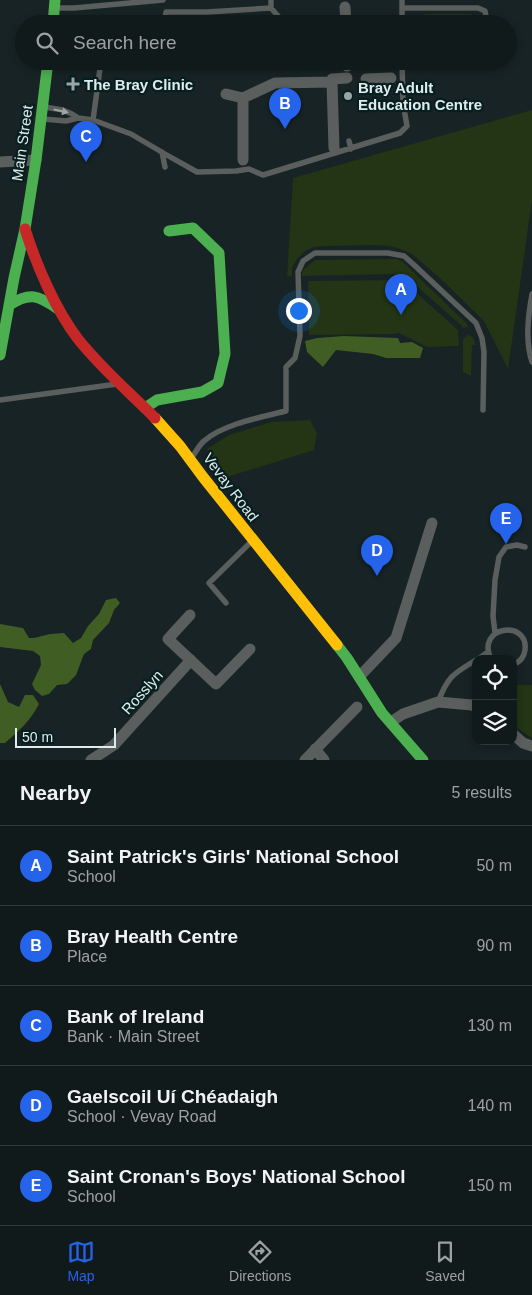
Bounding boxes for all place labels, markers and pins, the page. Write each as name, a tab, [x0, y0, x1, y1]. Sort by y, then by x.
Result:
place label: The Bray Clinic	[84, 76, 193, 93]
marker: The Bray Clinic	[66, 77, 80, 91]
place label: Bray Adult Education Centre	[358, 79, 482, 113]
pin: B	[269, 88, 301, 129]
marker: Bray Adult Education Centre	[342, 90, 354, 102]
pin: C	[70, 121, 102, 162]
pin: A	[385, 274, 417, 315]
pin: E	[490, 503, 522, 544]
pin: D	[361, 535, 393, 576]

